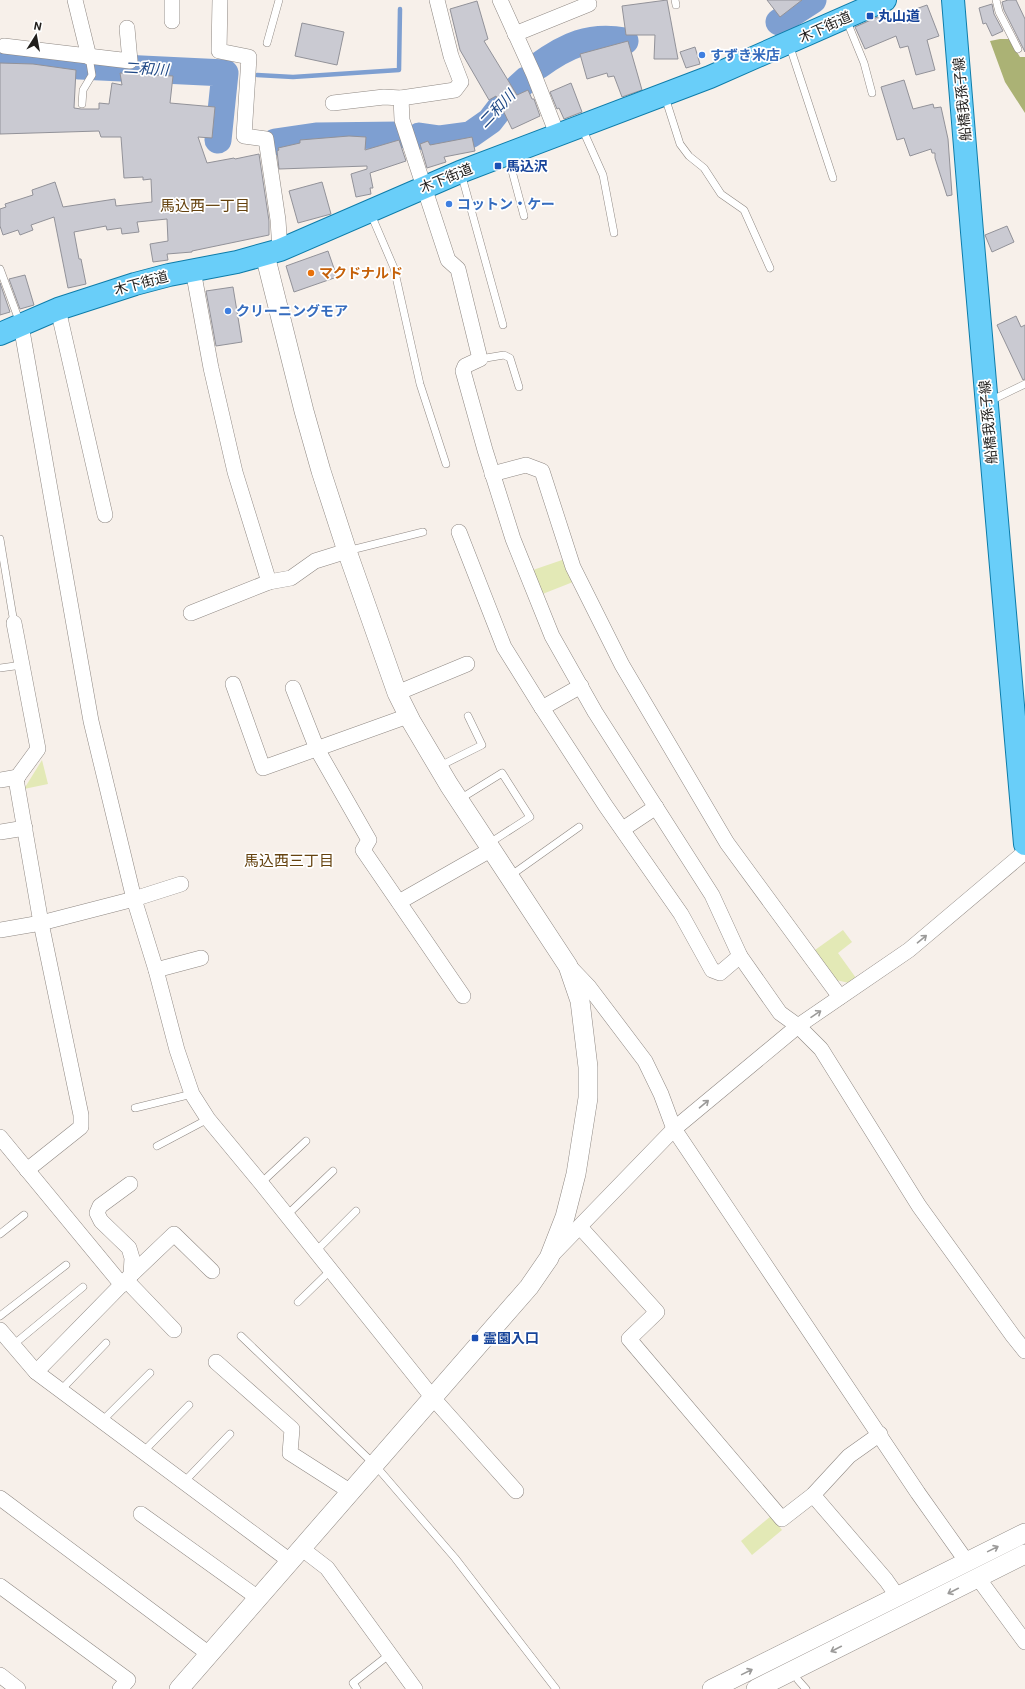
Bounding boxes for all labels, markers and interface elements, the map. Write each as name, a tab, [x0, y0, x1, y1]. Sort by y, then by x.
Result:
street label: 木下街道	[796, 8, 854, 46]
place label: 丸山道	[878, 8, 920, 24]
marker: 丸山道	[865, 11, 875, 21]
north arrow	[16, 16, 56, 56]
text: N	[33, 20, 43, 34]
place label: すずき米店	[710, 47, 780, 63]
marker: すずき米店	[697, 50, 707, 60]
street label: 船橋我孫子線	[950, 56, 974, 142]
water label: 二和川	[123, 59, 171, 79]
water label: 二和川	[475, 85, 520, 131]
place label: 馬込沢	[506, 158, 548, 174]
street label: 木下街道	[417, 160, 475, 196]
marker: 馬込沢	[493, 161, 503, 171]
place label: コットン・ケー	[457, 196, 555, 212]
district label: 馬込西一丁目	[160, 197, 250, 215]
marker: コットン・ケー	[444, 199, 454, 209]
place label: マクドナルド	[319, 265, 403, 281]
street label: 木下街道	[112, 268, 170, 298]
marker: マクドナルド	[306, 268, 316, 278]
place label: クリーニングモア	[236, 303, 348, 319]
marker: クリーニングモア	[223, 306, 233, 316]
street label: 船橋我孫子線	[976, 379, 1000, 465]
district label: 馬込西三丁目	[244, 852, 334, 870]
one-way arrow	[917, 935, 928, 944]
one-way arrow	[810, 1010, 821, 1018]
one-way arrow	[699, 1100, 709, 1109]
place label: 霊園入口	[483, 1330, 539, 1346]
marker: 霊園入口	[470, 1333, 480, 1343]
one-way arrow	[987, 1545, 999, 1552]
one-way arrow	[947, 1587, 959, 1595]
one-way arrow	[831, 1646, 843, 1653]
one-way arrow	[741, 1668, 753, 1675]

